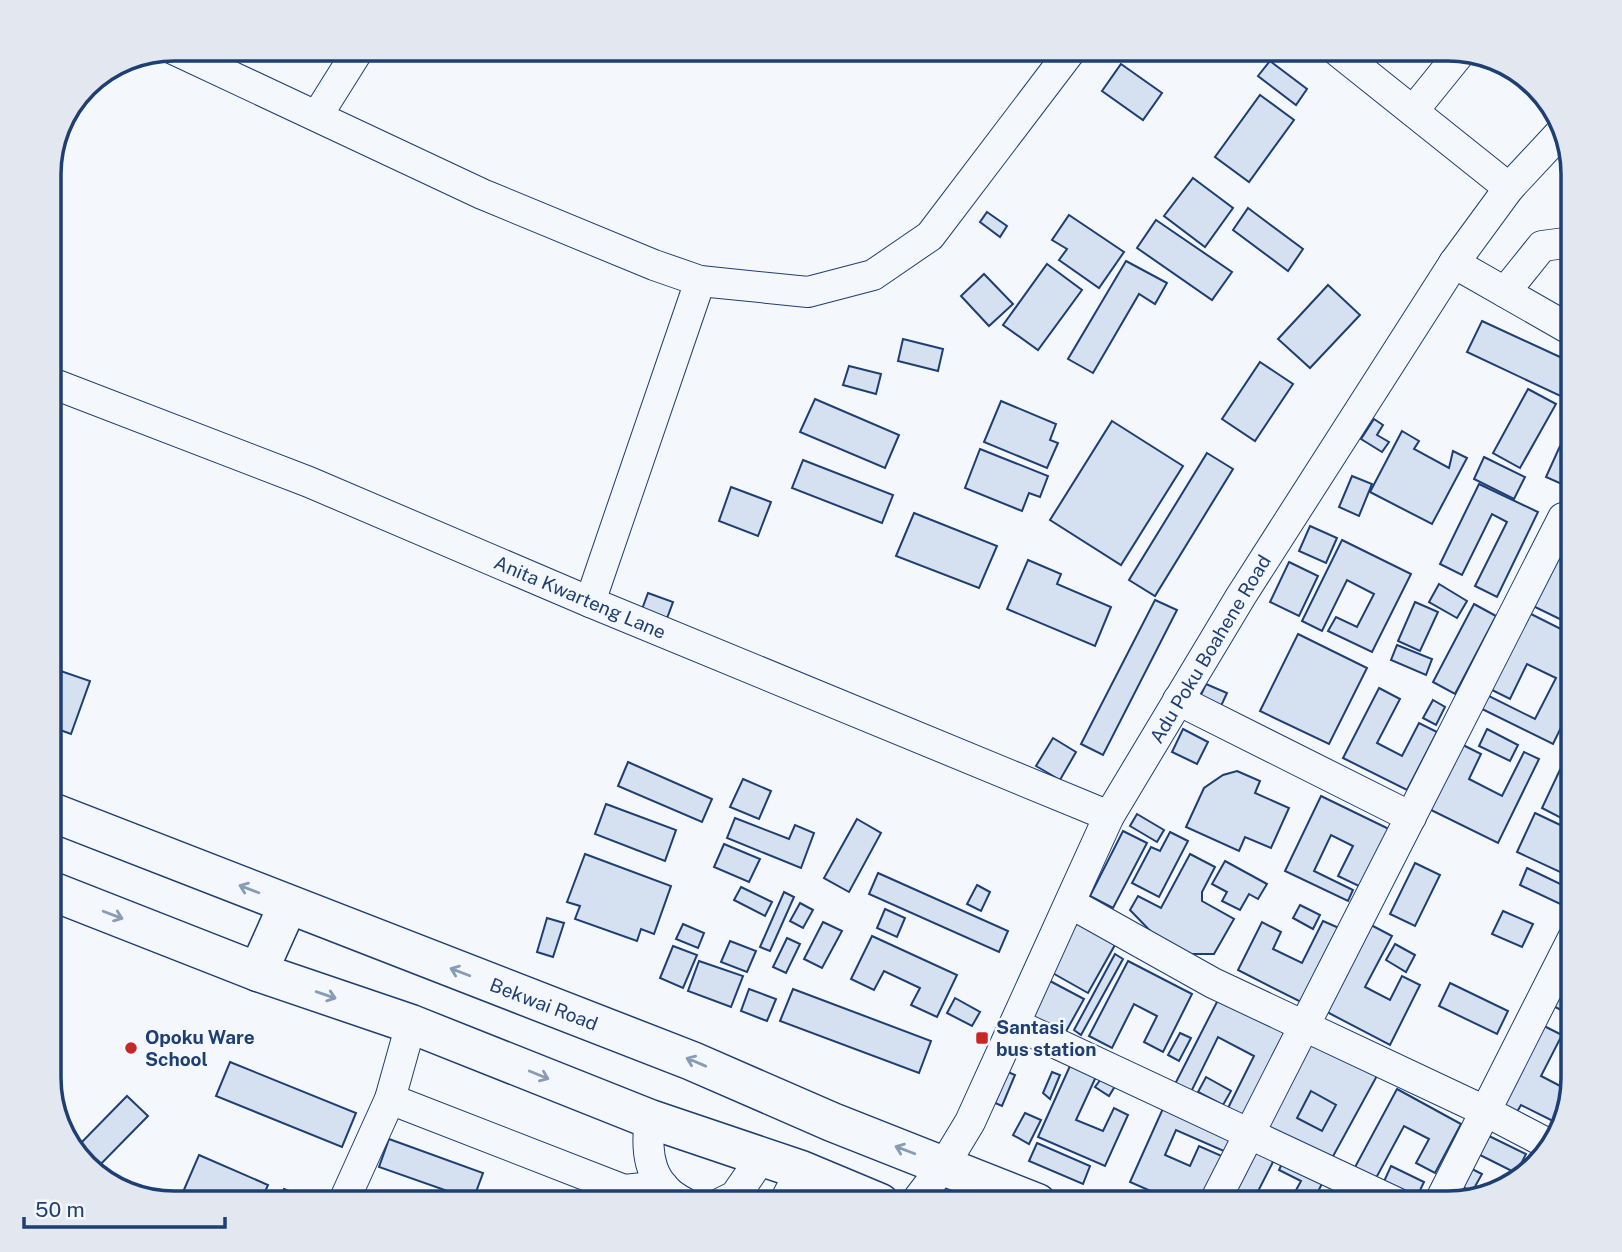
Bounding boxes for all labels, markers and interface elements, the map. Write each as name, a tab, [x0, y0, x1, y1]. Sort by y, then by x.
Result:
street label: Anita Kwarteng Lane	[491, 551, 669, 643]
street label: Adu Poku Boahene Road	[1145, 551, 1275, 747]
one-way arrow	[238, 882, 260, 895]
one-way arrow	[101, 910, 123, 923]
one-way arrow	[450, 965, 472, 977]
street label: Bekwai Road	[487, 973, 601, 1035]
one-way arrow	[314, 990, 336, 1002]
place label: Santasi bus station	[996, 1016, 1096, 1060]
place label: Opoku Ware School	[145, 1026, 255, 1070]
marker: Santasi bus station	[974, 1030, 990, 1046]
marker: Opoku Ware School	[123, 1040, 139, 1056]
one-way arrow	[685, 1055, 707, 1068]
one-way arrow	[527, 1069, 549, 1082]
one-way arrow	[895, 1143, 917, 1156]
scale bar	[24, 1186, 226, 1230]
text: 50 m	[35, 1197, 85, 1222]

